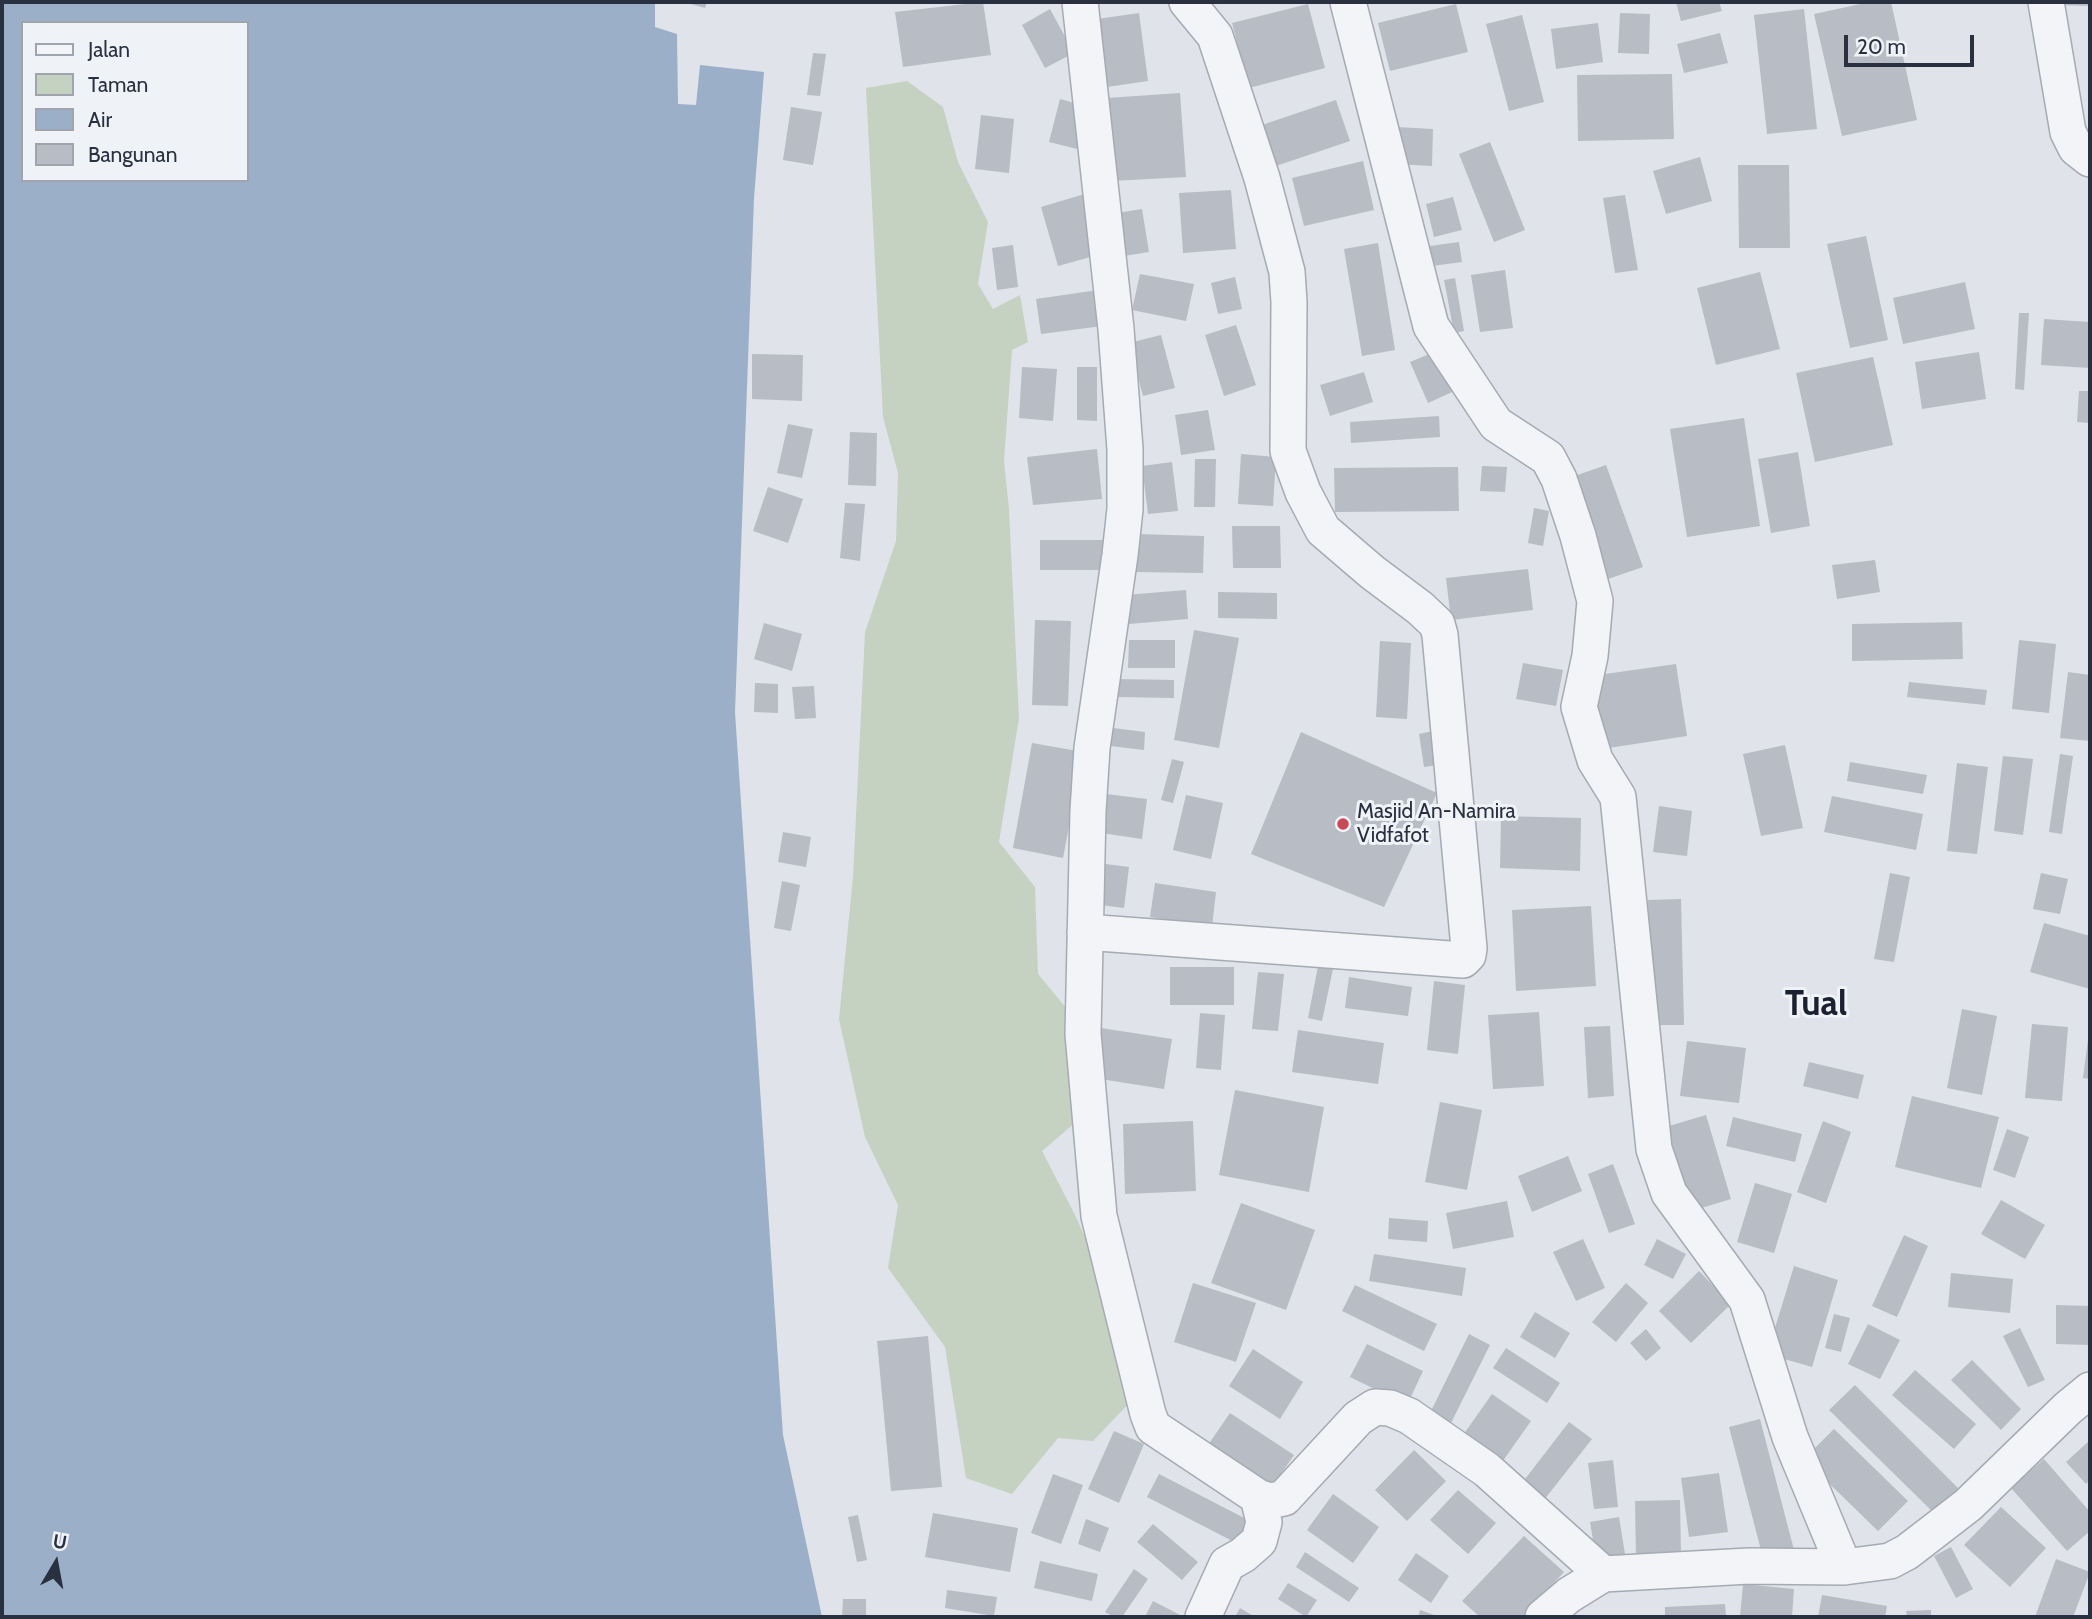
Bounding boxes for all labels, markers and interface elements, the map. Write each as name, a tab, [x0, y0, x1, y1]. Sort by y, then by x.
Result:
legend	[21, 21, 248, 182]
scale bar	[1847, 21, 1976, 65]
text: 20 m	[1857, 34, 1906, 59]
text: Jalan	[88, 37, 130, 62]
text: Taman	[88, 72, 148, 97]
text: Air	[88, 107, 112, 132]
text: Bangunan	[88, 142, 177, 167]
place label: Masjid An-Namira Vidfafot	[1357, 799, 1516, 849]
marker: Masjid An-Namira Vidfafot	[1335, 816, 1351, 832]
district label: Tual	[1785, 984, 1847, 1026]
north arrow	[21, 1528, 91, 1598]
text: U	[51, 1529, 68, 1554]

